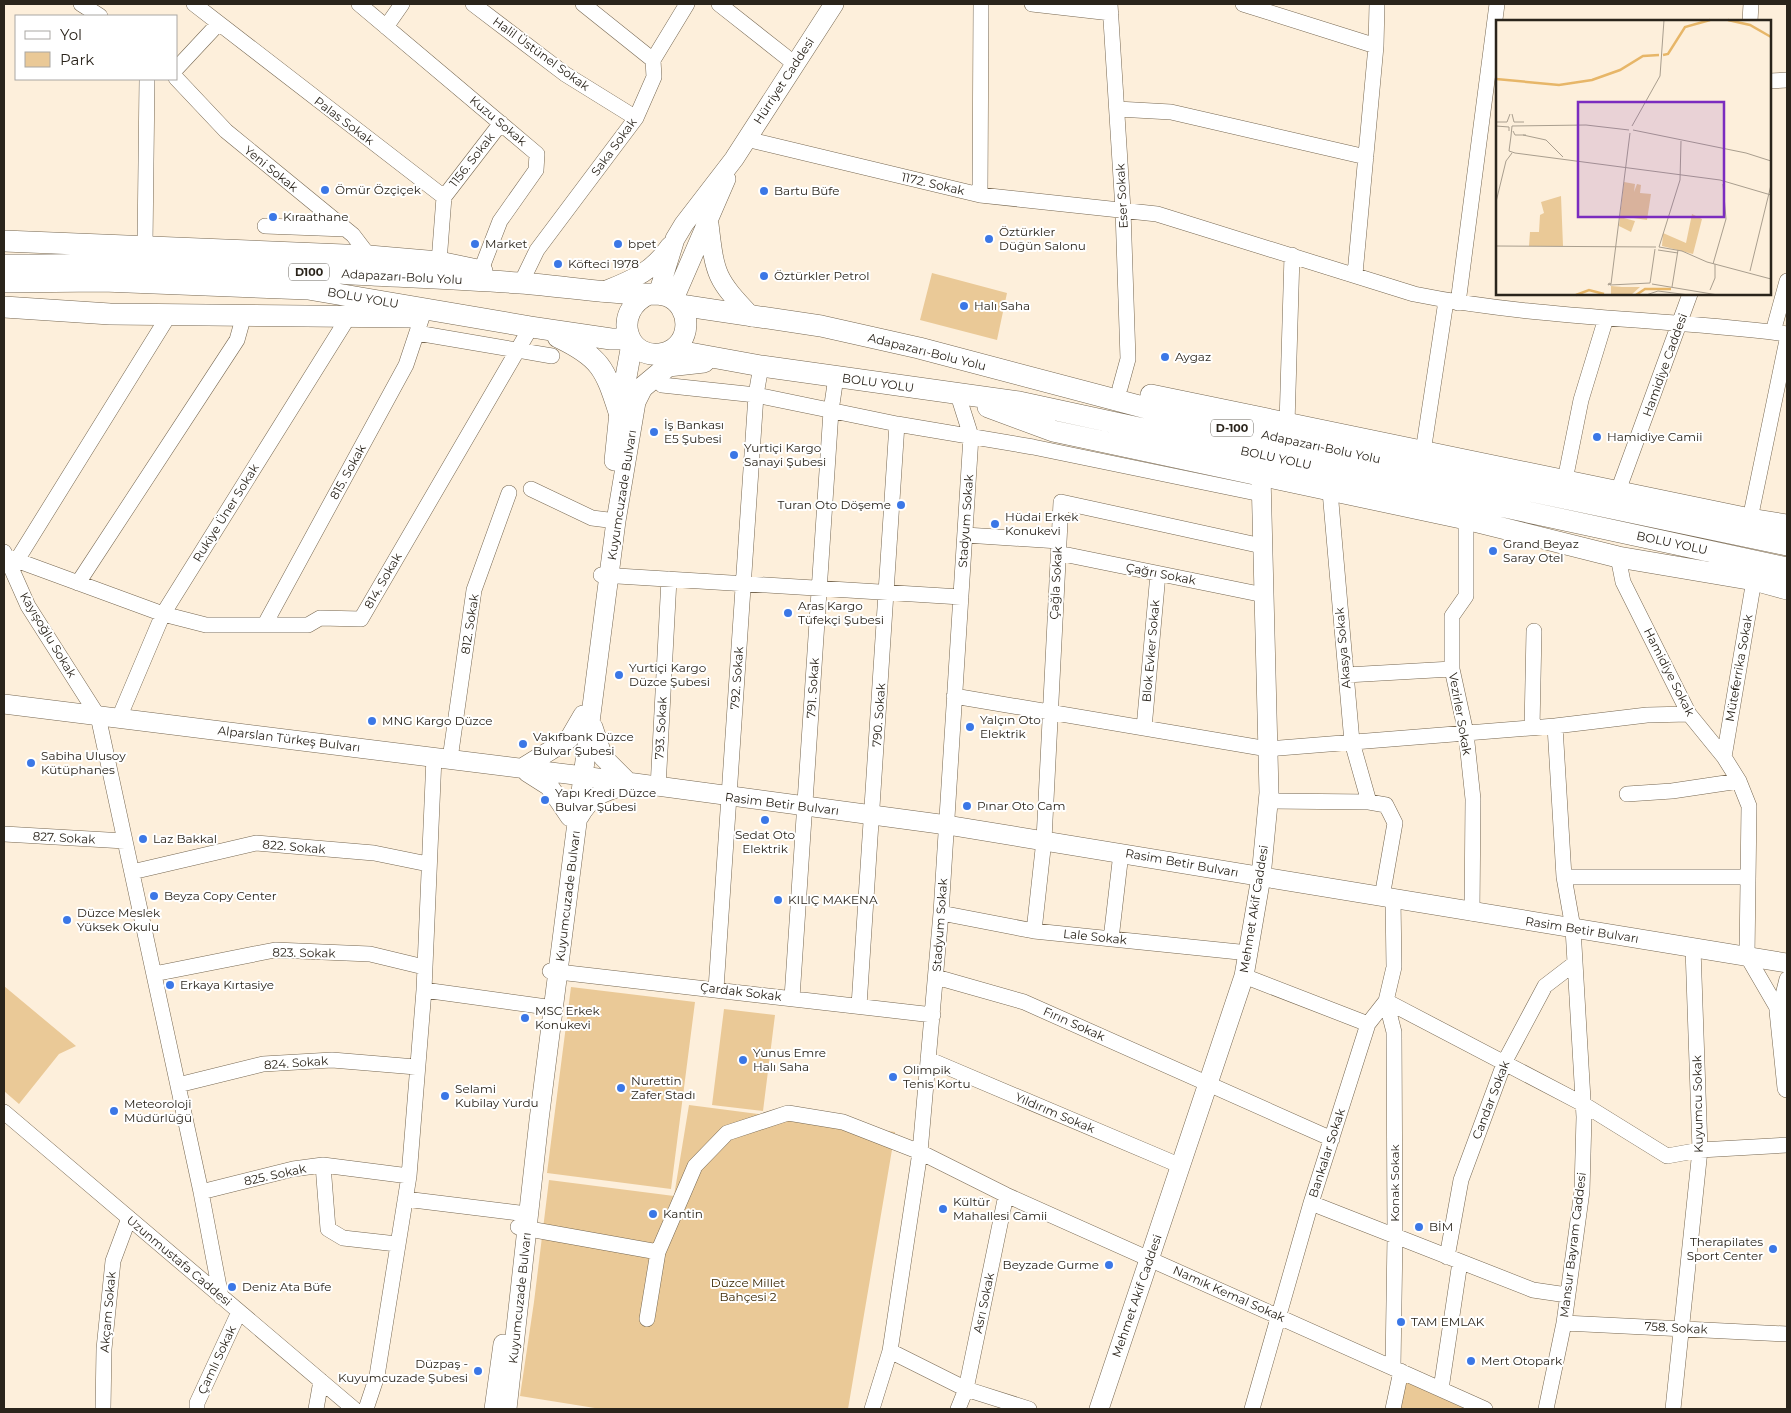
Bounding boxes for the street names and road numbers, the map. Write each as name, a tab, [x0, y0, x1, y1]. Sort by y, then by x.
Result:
street label: Halil Üstünel Sokak	[490, 13, 593, 94]
street label: Hürriyet Caddesi	[750, 35, 817, 127]
street label: Kuzu Sokak	[467, 92, 531, 149]
street label: Palas Sokak	[311, 93, 378, 148]
street label: Saka Sokak	[588, 114, 640, 179]
street label: 1156. Sokak	[446, 129, 498, 190]
street label: Yeni Sokak	[241, 142, 302, 195]
street label: Eser Sokak	[1112, 162, 1131, 229]
street label: 1172. Sokak	[900, 169, 967, 198]
road number: D100	[289, 264, 329, 280]
street label: Adapazarı-Bolu Yolu	[341, 266, 463, 287]
street label: BOLU YOLU	[326, 284, 400, 311]
street label: Hamidiye Caddesi	[1639, 311, 1690, 419]
street label: Adapazarı-Bolu Yolu	[866, 330, 988, 373]
street label: BOLU YOLU	[841, 370, 915, 395]
road number: D-100	[1211, 419, 1253, 436]
street label: Adapazarı-Bolu Yolu	[1260, 427, 1382, 466]
street label: Kuyumcuzade Bulvarı	[604, 429, 639, 561]
street label: 815. Sokak	[326, 441, 369, 502]
street label: BOLU YOLU	[1239, 443, 1313, 472]
street label: Rukiye Üner Sokak	[189, 460, 262, 565]
street label: Stadyum Sokak	[955, 473, 976, 568]
street label: BOLU YOLU	[1635, 528, 1709, 557]
street label: Çağla Sokak	[1046, 545, 1065, 620]
street label: 814. Sokak	[361, 549, 405, 611]
street label: Çağrı Sokak	[1125, 559, 1198, 588]
street label: Kayışoğlu Sokak	[17, 589, 80, 681]
street label: 812. Sokak	[457, 592, 482, 655]
street label: Blok Evker Sokak	[1139, 598, 1163, 703]
street label: Akasya Sokak	[1331, 606, 1354, 689]
street label: Müteferrika Sokak	[1722, 612, 1755, 723]
street label: Hamidiye Sokak	[1641, 625, 1699, 719]
street label: 792. Sokak	[727, 645, 746, 710]
street label: 791. Sokak	[803, 656, 822, 719]
street label: Vezirler Sokak	[1446, 671, 1475, 757]
street label: 790. Sokak	[869, 682, 888, 747]
street label: 793. Sokak	[651, 695, 670, 760]
street label: Alparslan Türkeş Bulvarı	[217, 722, 361, 755]
street label: Rasim Betir Bulvarı	[724, 789, 840, 818]
street label: 827. Sokak	[32, 828, 97, 847]
street label: Kuyumcuzade Bulvarı	[552, 830, 583, 962]
street label: 822. Sokak	[262, 836, 327, 857]
street label: Mehmet Akif Caddesi	[1236, 844, 1271, 974]
street label: Rasim Betir Bulvarı	[1124, 845, 1240, 880]
street label: Stadyum Sokak	[929, 877, 950, 972]
street label: Rasim Betir Bulvarı	[1524, 913, 1640, 946]
street label: Lale Sokak	[1062, 926, 1128, 947]
street label: 823. Sokak	[272, 944, 337, 961]
street label: Çardak Sokak	[699, 979, 783, 1004]
street label: Fırın Sokak	[1041, 1003, 1108, 1044]
street label: 824. Sokak	[263, 1053, 329, 1072]
street label: Kuyumcu Sokak	[1689, 1054, 1706, 1153]
street label: Candar Sokak	[1469, 1058, 1513, 1141]
street label: Yıldırım Sokak	[1013, 1089, 1098, 1136]
street label: Bankalar Sokak	[1305, 1106, 1348, 1199]
street label: Konak Sokak	[1387, 1143, 1402, 1222]
street label: 825. Sokak	[242, 1160, 308, 1188]
street label: Mansur Bayram Caddesi	[1556, 1171, 1589, 1318]
street label: Uzunmustafa Caddesi	[124, 1212, 235, 1309]
street label: Kuyumcuzade Bulvarı	[505, 1232, 534, 1364]
street label: Mehmet Akif Caddesi	[1108, 1232, 1165, 1359]
street label: Namık Kemal Sokak	[1171, 1262, 1288, 1325]
street label: Akçam Sokak	[96, 1270, 119, 1353]
street label: Asrı Sokak	[970, 1270, 997, 1335]
street label: 758. Sokak	[1644, 1318, 1709, 1337]
street label: Çamlı Sokak	[194, 1322, 239, 1397]

